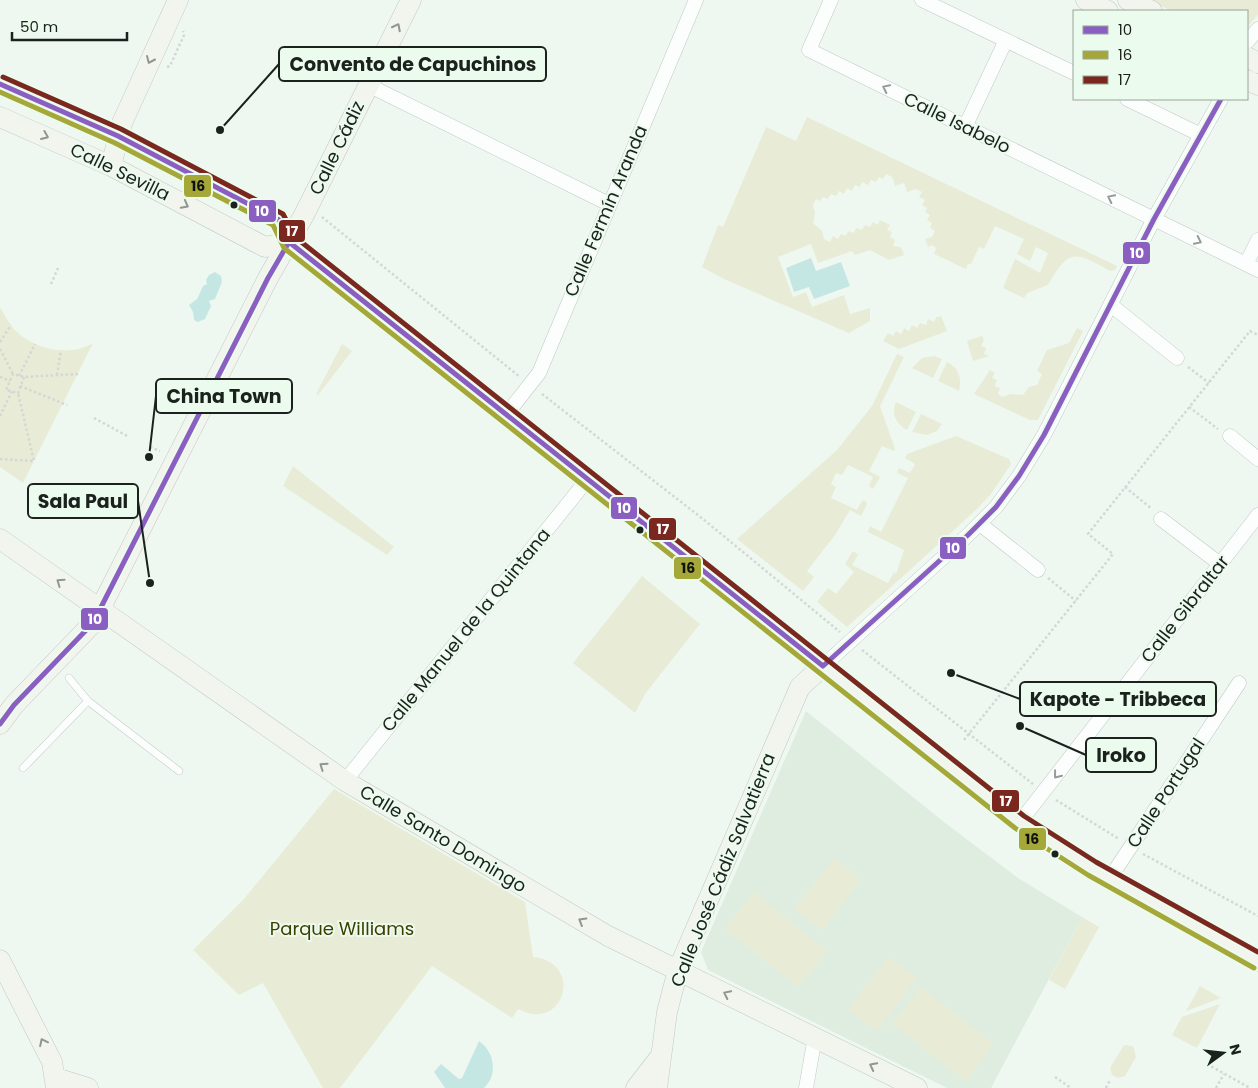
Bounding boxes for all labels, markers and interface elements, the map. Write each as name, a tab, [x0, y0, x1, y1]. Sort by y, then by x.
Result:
scale bar	[12, 10, 128, 42]
legend	[1073, 10, 1248, 100]
text: 50 m	[20, 16, 58, 37]
text: 10	[1118, 19, 1132, 40]
one-way arrow	[391, 23, 401, 32]
text: 16	[1118, 44, 1132, 65]
callout: Convento de Capuchinos	[279, 47, 546, 81]
text: Convento de Capuchinos	[290, 51, 536, 78]
one-way arrow	[146, 55, 157, 64]
text: 17	[1118, 69, 1131, 90]
one-way arrow	[882, 84, 891, 94]
street label: Calle Isabelo	[900, 86, 1015, 159]
street label: Calle Cádiz	[303, 97, 370, 199]
street label: Calle Fermín Aranda	[558, 121, 653, 300]
one-way arrow	[40, 130, 49, 141]
street label: Calle Sevilla	[66, 137, 174, 206]
line badge: 16	[183, 174, 212, 198]
text: 16	[191, 176, 205, 196]
one-way arrow	[1107, 194, 1116, 204]
one-way arrow	[180, 199, 189, 209]
line badge: 10	[248, 199, 277, 223]
unlabelled marker	[229, 200, 239, 210]
text: 10	[255, 201, 269, 221]
line badge: 17	[278, 219, 306, 243]
text: 17	[286, 221, 299, 241]
one-way arrow	[1193, 235, 1202, 245]
line badge: 10	[1122, 241, 1151, 265]
text: 10	[1130, 243, 1144, 263]
callout: China Town	[156, 379, 292, 413]
text: China Town	[166, 383, 282, 410]
callout: Sala Paul	[28, 484, 138, 518]
text: Sala Paul	[38, 488, 128, 515]
line badge: 10	[610, 496, 638, 520]
text: 10	[617, 498, 631, 518]
line badge: 17	[648, 517, 677, 541]
text: 17	[657, 519, 670, 539]
street label: Calle Manuel de la Quintana	[375, 523, 556, 737]
unlabelled marker	[635, 525, 645, 535]
line badge: 10	[939, 536, 967, 560]
text: 10	[946, 538, 960, 558]
street label: Calle Gibraltar	[1135, 549, 1235, 668]
line badge: 16	[673, 556, 702, 580]
text: 16	[681, 558, 695, 578]
one-way arrow	[56, 579, 66, 588]
line badge: 10	[80, 607, 109, 631]
text: 10	[88, 609, 102, 629]
callout: Kapote - Tribbeca	[1020, 682, 1216, 716]
text: Kapote - Tribbeca	[1030, 686, 1206, 713]
street label: Calle Portugal	[1121, 733, 1210, 853]
callout: Iroko	[1086, 738, 1156, 772]
text: Iroko	[1096, 742, 1146, 769]
street label: Calle José Cádiz Salvatierra	[664, 749, 781, 990]
one-way arrow	[319, 763, 329, 772]
one-way arrow	[1054, 769, 1062, 778]
street label: Calle Santo Domingo	[355, 779, 531, 898]
line badge: 17	[991, 789, 1020, 813]
text: 17	[1000, 791, 1013, 811]
line badge: 16	[1018, 827, 1047, 851]
text: 16	[1025, 829, 1039, 849]
unlabelled marker	[1050, 849, 1060, 859]
park label: Parque Williams	[270, 916, 414, 941]
one-way arrow	[579, 917, 588, 927]
one-way arrow	[724, 990, 733, 1000]
north arrow	[1198, 1028, 1248, 1078]
one-way arrow	[39, 1038, 49, 1047]
text: N	[1225, 1042, 1247, 1057]
one-way arrow	[869, 1062, 878, 1072]

